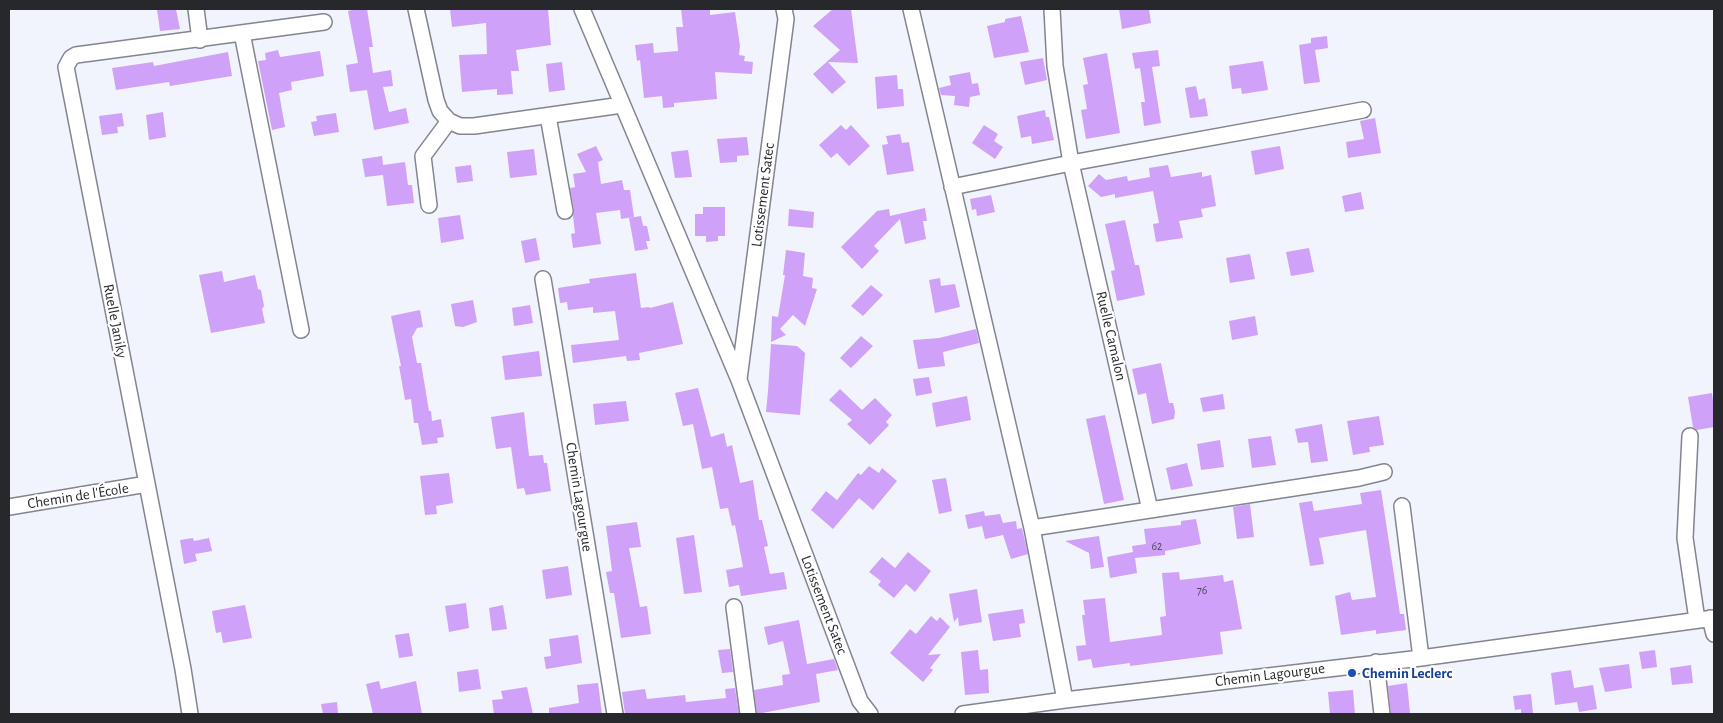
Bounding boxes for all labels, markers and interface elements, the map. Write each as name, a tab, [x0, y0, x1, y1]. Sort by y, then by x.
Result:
street label: Lotissement Satec	[748, 142, 778, 248]
street label: Ruelle Janiky	[99, 282, 131, 360]
street label: Ruelle Camalon	[1092, 289, 1130, 383]
street label: Chemin Lagourgue	[561, 441, 597, 553]
street label: Chemin de l'École	[26, 479, 130, 513]
house number: 62	[1151, 539, 1163, 553]
street label: Lotissement Satec	[797, 553, 851, 657]
house number: 76	[1197, 583, 1207, 597]
street label: Chemin Lagourgue	[1214, 659, 1326, 691]
place label: Chemin Leclerc	[1362, 664, 1452, 682]
marker: Chemin Leclerc	[1346, 667, 1358, 679]

